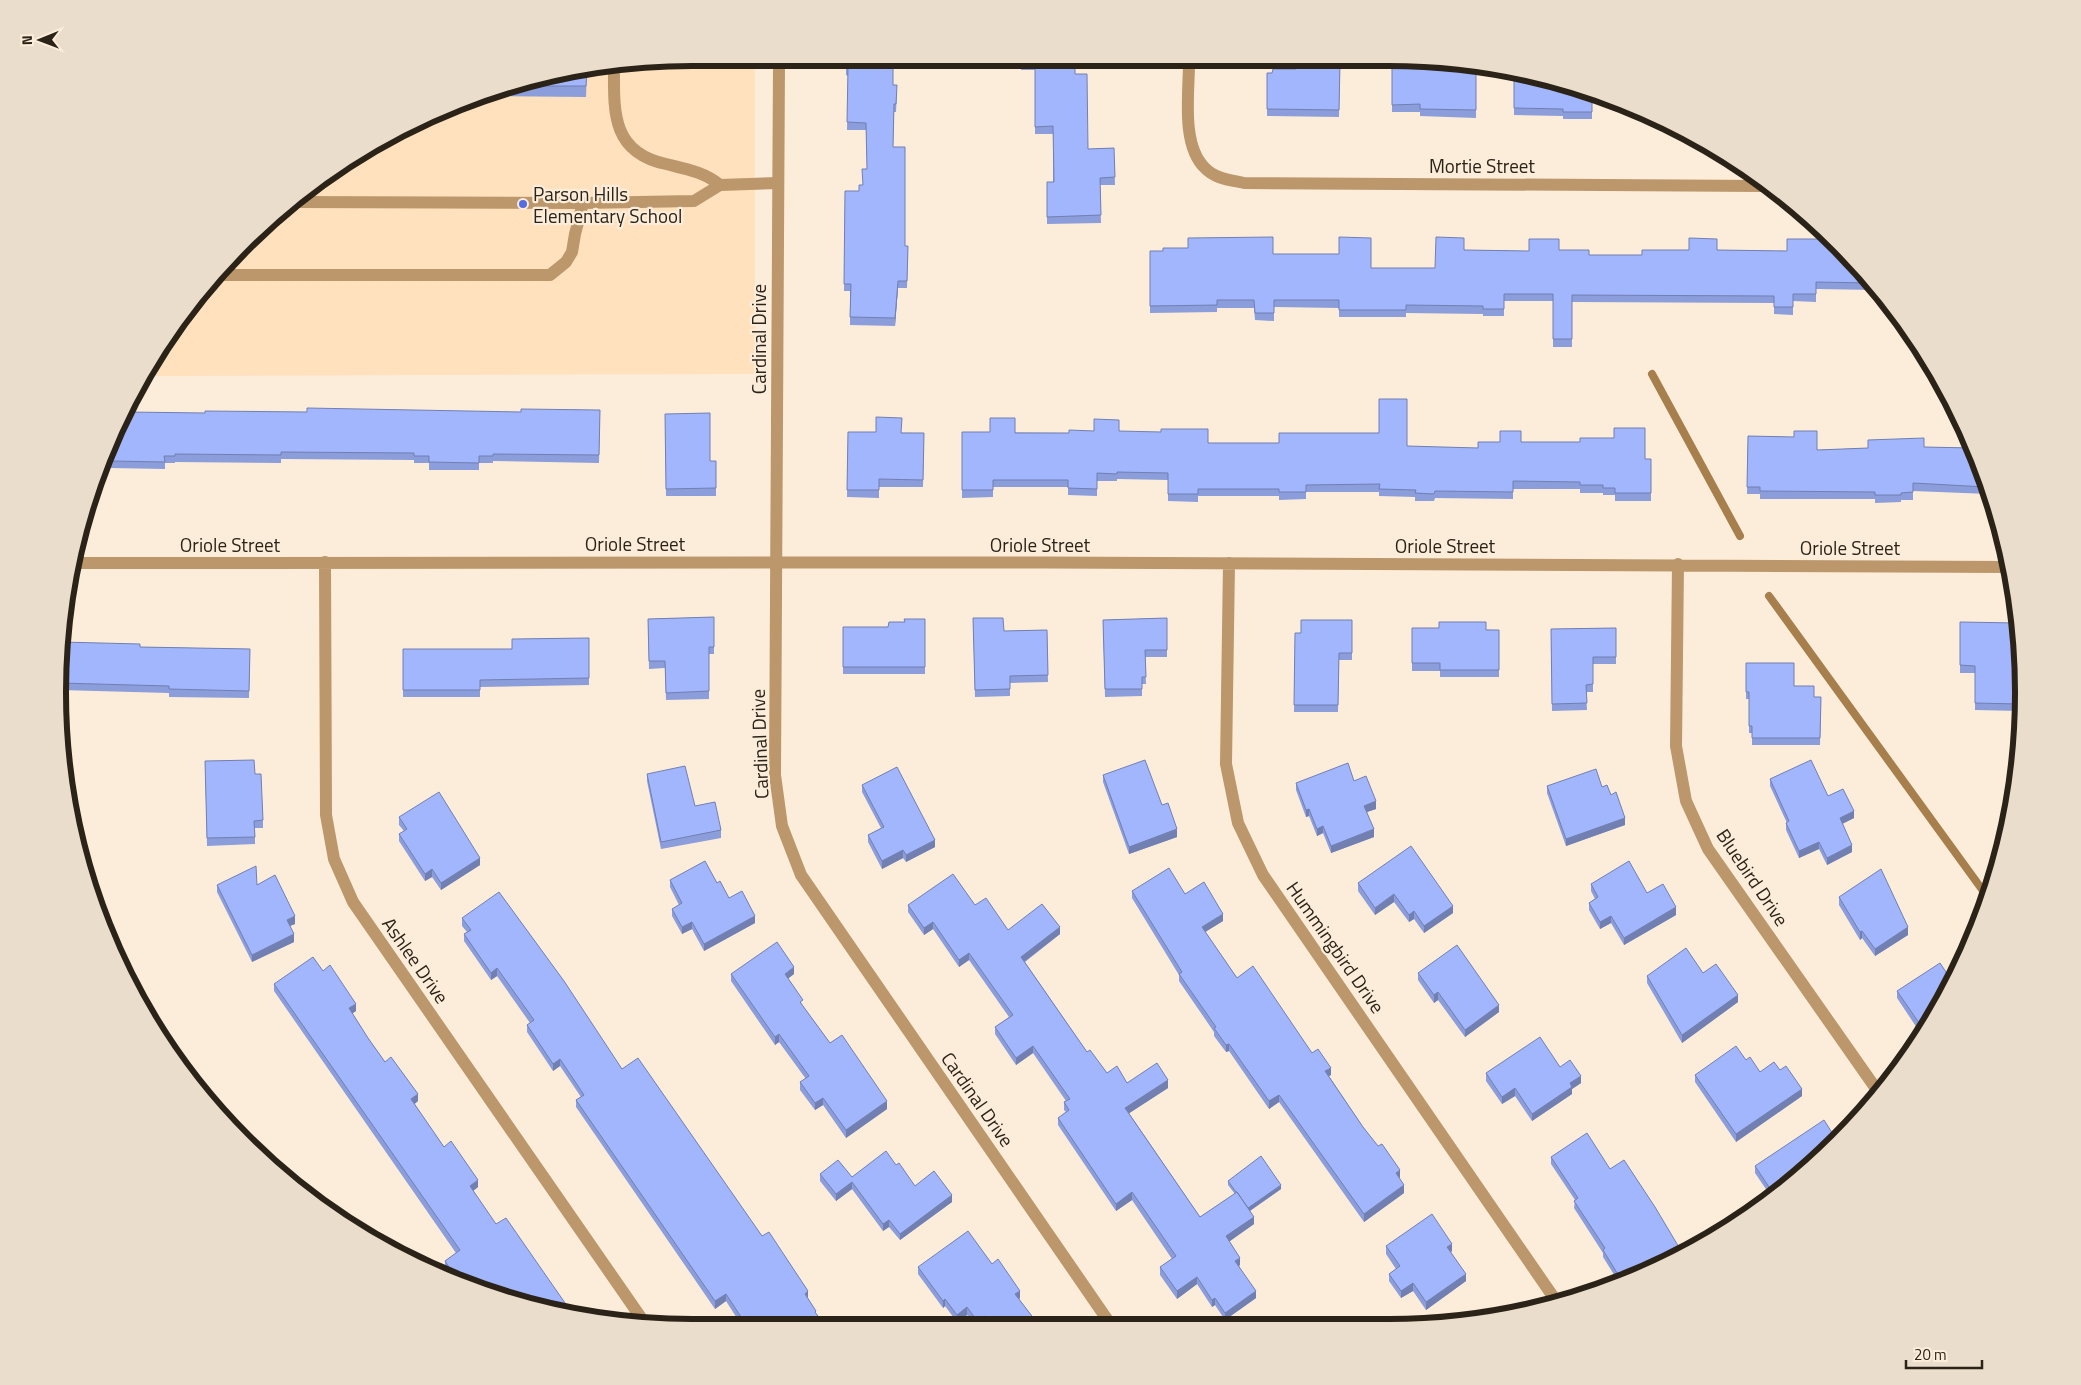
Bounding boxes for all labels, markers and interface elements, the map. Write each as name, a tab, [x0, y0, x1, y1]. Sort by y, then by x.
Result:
north arrow	[15, 15, 65, 65]
text: N	[16, 35, 37, 45]
street label: Mortie Street	[1429, 151, 1535, 180]
place label: Parson Hills Elementary School	[533, 179, 682, 230]
marker: Parson Hills Elementary School	[517, 198, 529, 210]
street label: Cardinal Drive	[744, 284, 773, 394]
street label: Oriole Street	[585, 529, 686, 558]
street label: Oriole Street	[180, 530, 281, 559]
street label: Oriole Street	[990, 530, 1091, 559]
street label: Oriole Street	[1395, 531, 1496, 560]
street label: Oriole Street	[1800, 533, 1901, 562]
street label: Cardinal Drive	[743, 688, 775, 800]
street label: Bluebird Drive	[1710, 822, 1796, 932]
street label: Hummingbird Drive	[1280, 875, 1392, 1019]
street label: Ashlee Drive	[376, 911, 456, 1009]
street label: Cardinal Drive	[935, 1046, 1021, 1152]
scale bar	[1906, 1338, 1982, 1370]
text: 20 m	[1914, 1343, 1947, 1366]

